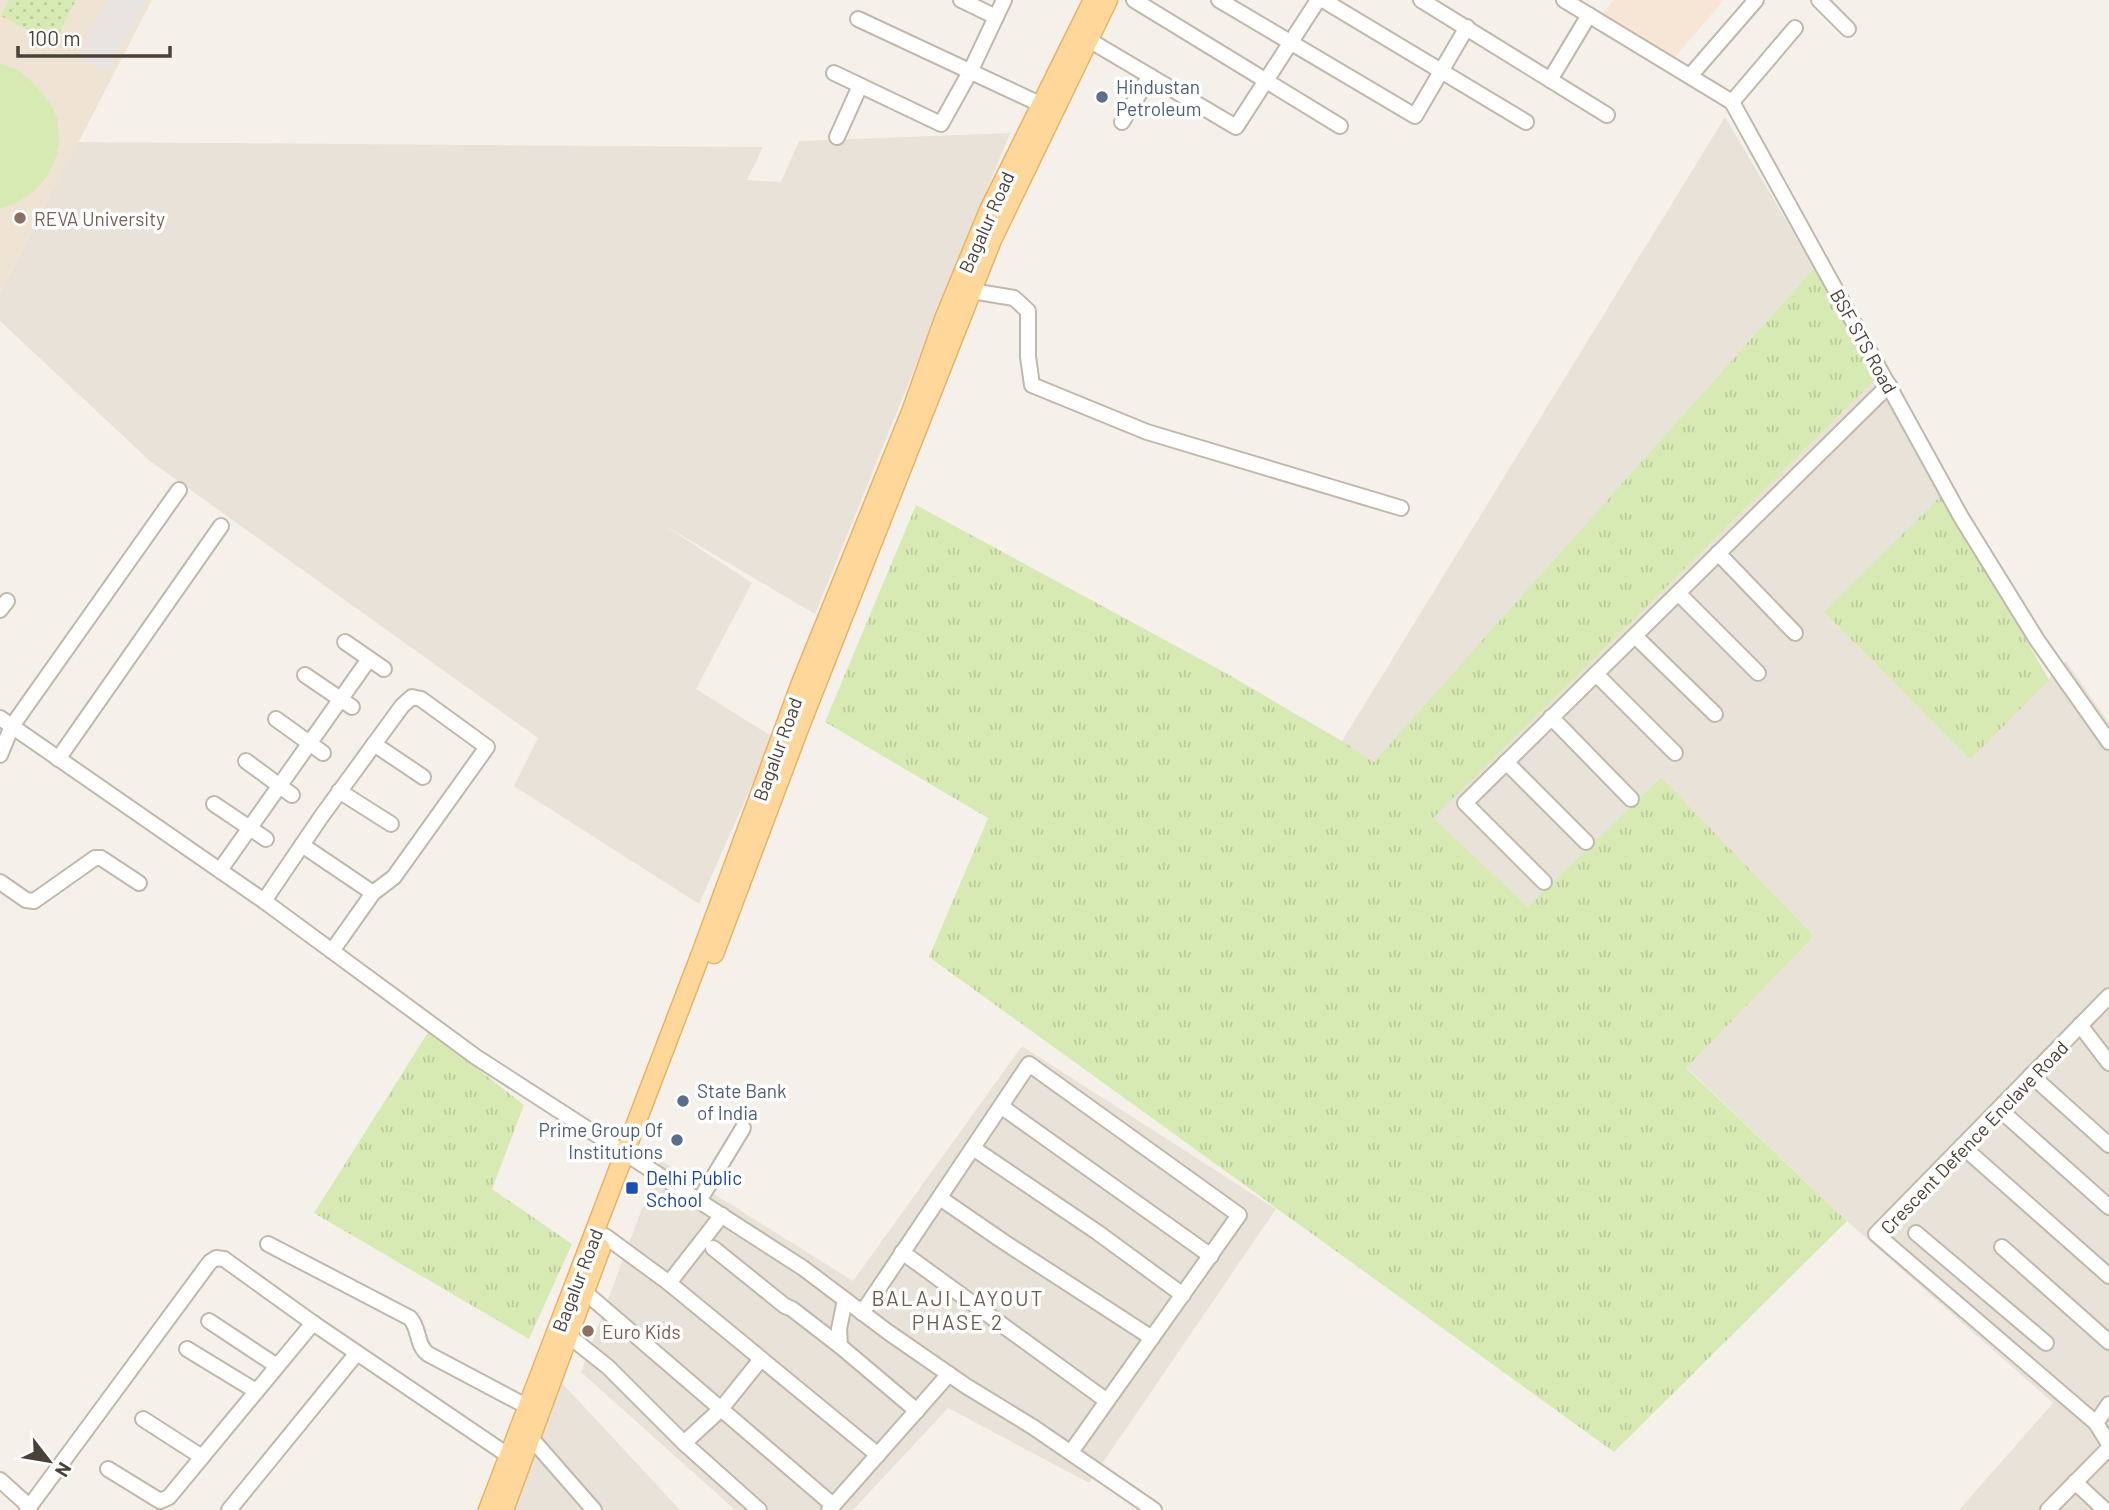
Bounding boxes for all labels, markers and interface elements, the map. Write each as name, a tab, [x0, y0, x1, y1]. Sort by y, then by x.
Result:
scale bar	[18, 14, 170, 58]
text: 100 m	[28, 25, 81, 50]
place label: Hindustan Petroleum	[1116, 75, 1201, 120]
marker: Hindustan Petroleum	[1094, 89, 1110, 105]
street label: Bagalur Road	[953, 168, 1019, 276]
place label: REVA University	[34, 207, 165, 230]
marker: REVA University	[12, 210, 28, 226]
street label: BSF STS Road	[1826, 285, 1902, 397]
street label: Bagalur Road	[748, 694, 806, 804]
street label: Crescent Defence Enclave Road	[1875, 1035, 2073, 1239]
place label: State Bank of India	[697, 1079, 786, 1124]
marker: State Bank of India	[675, 1093, 691, 1109]
place label: Prime Group Of Institutions	[539, 1118, 663, 1163]
marker: Prime Group Of Institutions	[669, 1132, 685, 1148]
place label: Delhi Public School	[646, 1166, 742, 1211]
marker: Delhi Public School	[624, 1180, 640, 1196]
street label: Bagalur Road	[547, 1225, 607, 1335]
district label: BALAJI LAYOUT PHASE 2	[871, 1285, 1045, 1334]
place label: Euro Kids	[602, 1320, 681, 1343]
marker: Euro Kids	[580, 1323, 596, 1339]
north arrow	[14, 1426, 84, 1496]
text: N	[51, 1459, 77, 1481]

